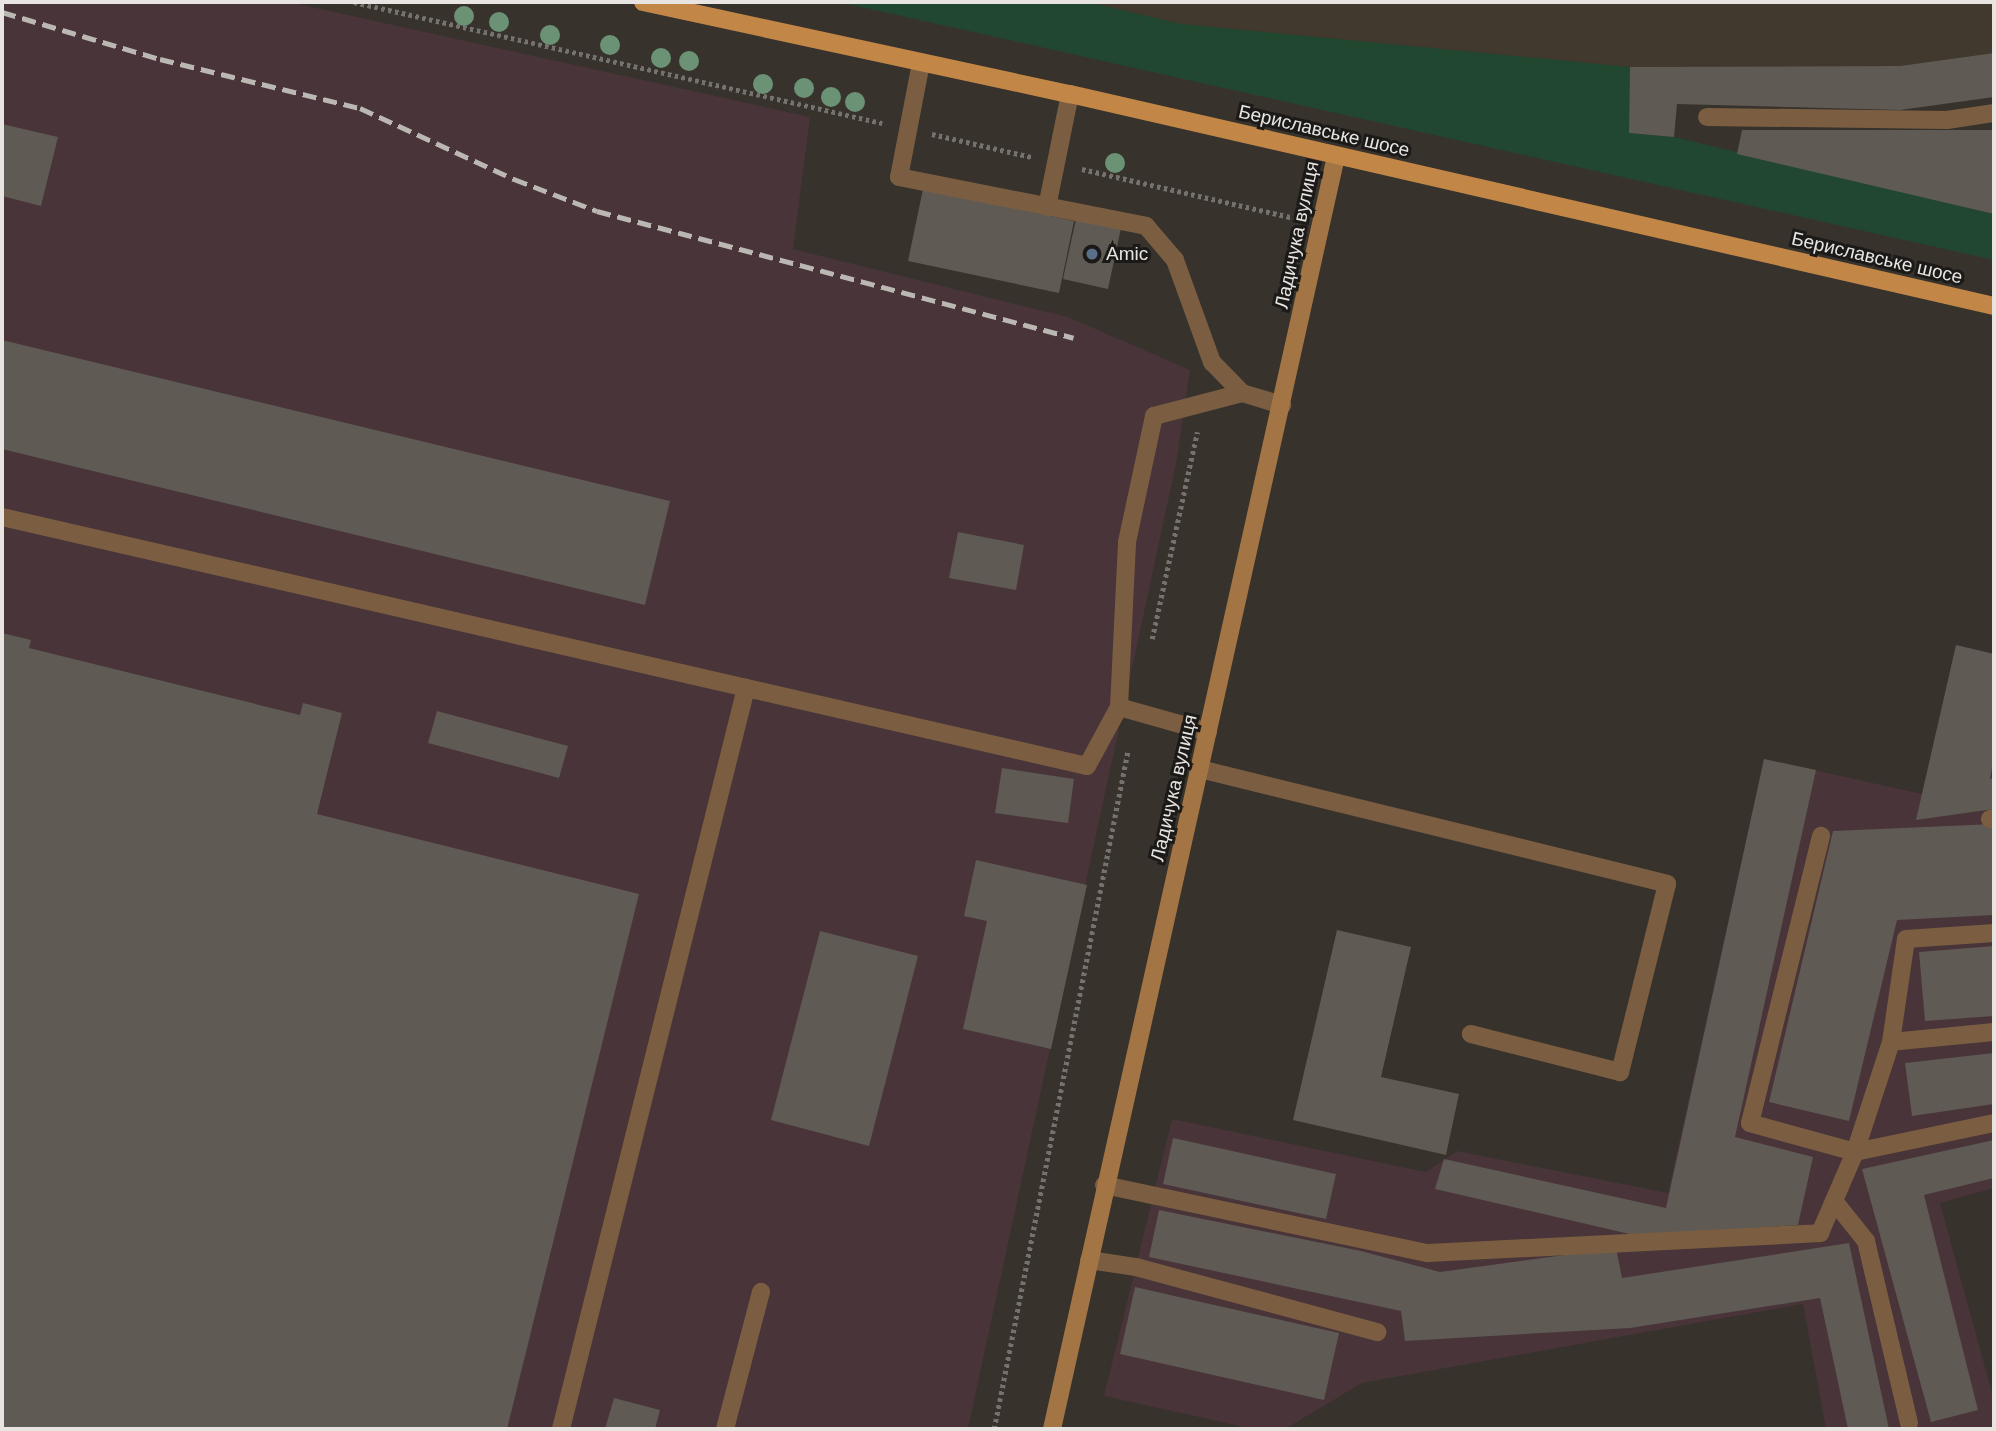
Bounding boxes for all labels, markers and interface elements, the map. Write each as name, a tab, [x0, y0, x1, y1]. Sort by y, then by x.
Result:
street label: Бериславське шосе	[1236, 100, 1412, 162]
street label: Ладичука вулиця	[1270, 159, 1324, 311]
street label: Бериславське шосе	[1789, 227, 1965, 289]
place label: Amic	[1106, 243, 1148, 265]
marker: Amic	[1084, 246, 1100, 262]
street label: Ладичука вулиця	[1146, 712, 1202, 864]

